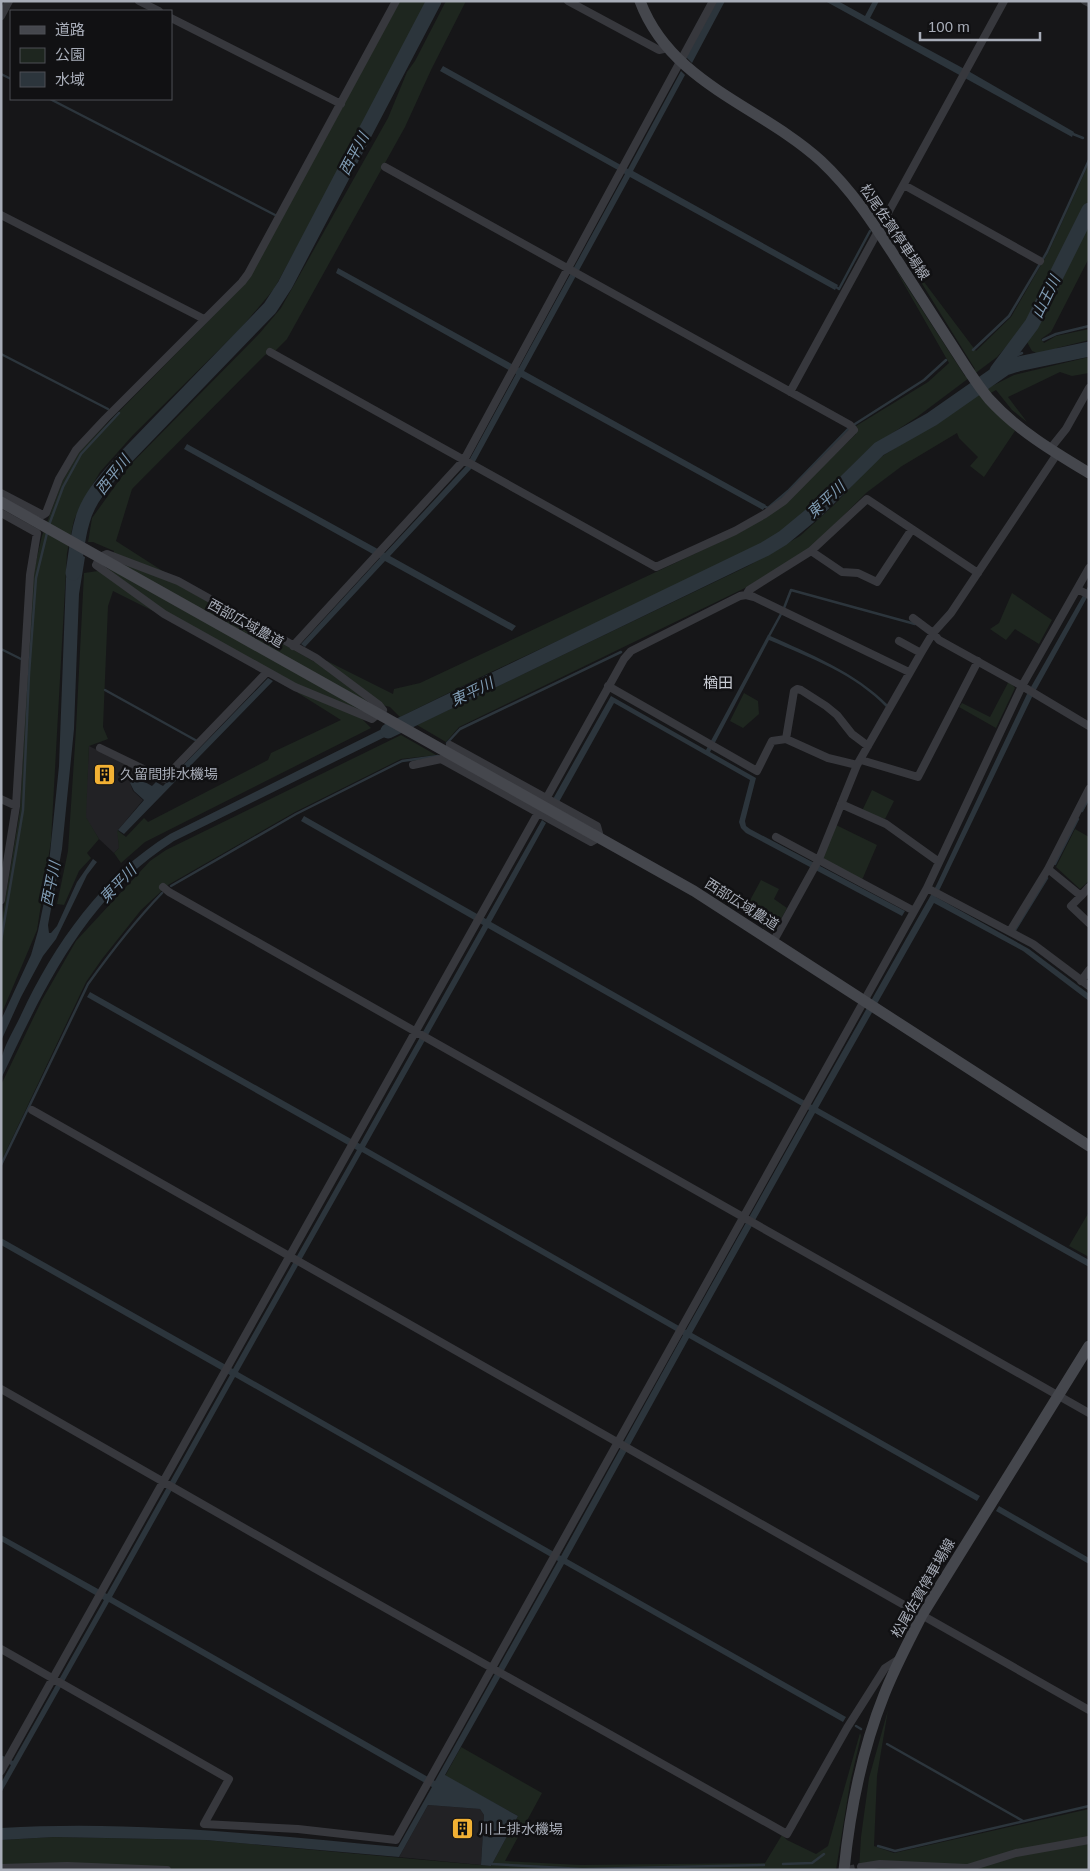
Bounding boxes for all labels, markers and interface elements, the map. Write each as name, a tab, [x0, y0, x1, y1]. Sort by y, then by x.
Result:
legend	[10, 10, 172, 100]
scale bar	[920, 10, 1040, 42]
text: 100 m	[928, 18, 970, 35]
text: 道路	[55, 21, 85, 38]
text: 公園	[55, 46, 85, 63]
text: 水域	[55, 71, 85, 88]
water label: 西平川	[335, 128, 373, 178]
street label: 松尾佐賀停車場線	[857, 181, 933, 283]
water label: 山王川	[1028, 271, 1064, 321]
water label: 西平川	[92, 450, 134, 498]
water label: 東平川	[803, 477, 849, 521]
street label: 西部広域農道	[205, 596, 287, 650]
water label: 東平川	[448, 673, 498, 709]
district label: 楢田	[703, 674, 733, 691]
building icon: 久留間排水機場	[92, 762, 116, 786]
place label: 久留間排水機場	[120, 766, 218, 782]
water label: 西平川	[38, 858, 64, 908]
water label: 東平川	[96, 860, 141, 906]
street label: 西部広域農道	[702, 875, 782, 933]
street label: 松尾佐賀停車場線	[888, 1536, 958, 1640]
building icon: 川上排水機場	[451, 1817, 475, 1841]
place label: 川上排水機場	[479, 1821, 563, 1837]

